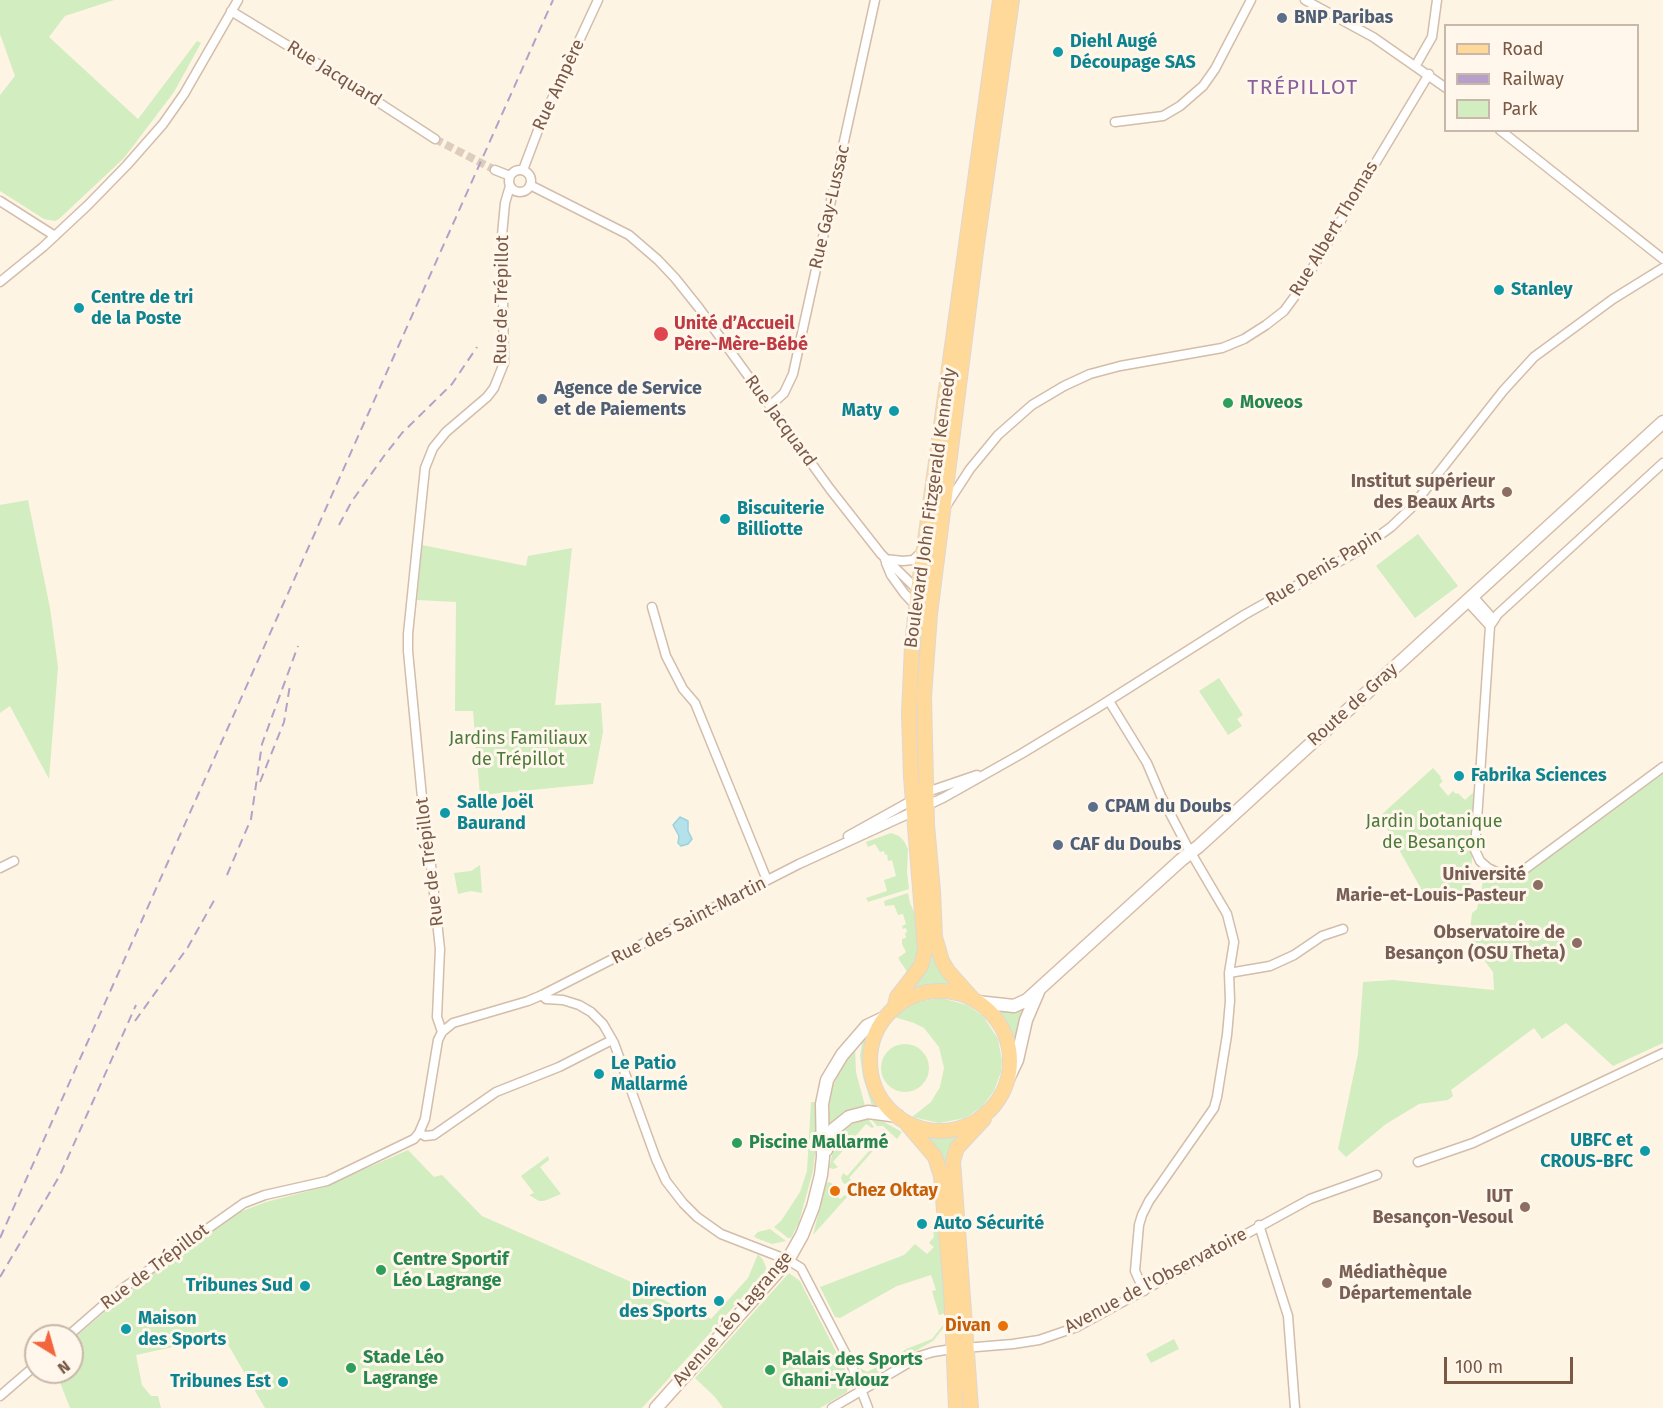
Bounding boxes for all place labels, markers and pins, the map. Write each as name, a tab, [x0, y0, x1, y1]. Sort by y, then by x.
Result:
place label: BNP Paribas	[1294, 7, 1393, 29]
marker: BNP Paribas	[1275, 11, 1289, 25]
place label: Diehl Augé Découpage SAS	[1070, 31, 1196, 74]
marker: Diehl Augé Découpage SAS	[1051, 45, 1065, 59]
place label: Stanley	[1511, 279, 1573, 301]
marker: Stanley	[1492, 283, 1506, 297]
place label: Centre de tri de la Poste	[91, 287, 193, 330]
marker: Centre de tri de la Poste	[72, 301, 86, 315]
place label: Unité d’Accueil Père-Mère-Bébé	[674, 313, 808, 356]
marker: Unité d’Accueil Père-Mère-Bébé	[652, 325, 670, 343]
place label: Agence de Service et de Paiements	[554, 378, 702, 420]
marker: Agence de Service et de Paiements	[535, 392, 549, 406]
place label: Moveos	[1240, 392, 1303, 414]
marker: Moveos	[1221, 396, 1235, 410]
place label: Maty	[842, 400, 882, 422]
marker: Maty	[887, 404, 901, 418]
place label: Institut supérieur des Beaux Arts	[1351, 471, 1495, 514]
marker: Institut supérieur des Beaux Arts	[1500, 485, 1514, 499]
place label: Biscuiterie Billiotte	[737, 498, 824, 540]
marker: Biscuiterie Billiotte	[718, 512, 732, 526]
place label: Fabrika Sciences	[1471, 765, 1607, 787]
marker: Fabrika Sciences	[1452, 769, 1466, 783]
place label: Salle Joël Baurand	[457, 792, 533, 834]
place label: CPAM du Doubs	[1105, 796, 1231, 818]
marker: CPAM du Doubs	[1086, 800, 1100, 814]
marker: Salle Joël Baurand	[438, 806, 452, 820]
place label: CAF du Doubs	[1070, 834, 1181, 856]
marker: CAF du Doubs	[1051, 838, 1065, 852]
place label: Université Marie-et-Louis-Pasteur	[1336, 864, 1526, 906]
marker: Université Marie-et-Louis-Pasteur	[1531, 878, 1545, 892]
place label: Observatoire de Besançon (OSU Theta)	[1385, 922, 1565, 964]
marker: Observatoire de Besançon (OSU Theta)	[1570, 936, 1584, 950]
place label: Le Patio Mallarmé	[611, 1053, 688, 1096]
marker: Le Patio Mallarmé	[592, 1067, 606, 1081]
place label: UBFC et CROUS-BFC	[1540, 1130, 1633, 1172]
place label: Piscine Mallarmé	[749, 1132, 889, 1154]
marker: Piscine Mallarmé	[730, 1136, 744, 1150]
marker: UBFC et CROUS-BFC	[1638, 1144, 1652, 1158]
place label: Chez Oktay	[847, 1180, 938, 1202]
marker: Chez Oktay	[828, 1184, 842, 1198]
place label: IUT Besançon-Vesoul	[1373, 1186, 1513, 1228]
marker: IUT Besançon-Vesoul	[1518, 1200, 1532, 1214]
place label: Auto Sécurité	[934, 1213, 1044, 1235]
marker: Auto Sécurité	[915, 1217, 929, 1231]
place label: Centre Sportif Léo Lagrange	[393, 1249, 508, 1292]
place label: Médiathèque Départementale	[1339, 1262, 1472, 1304]
marker: Centre Sportif Léo Lagrange	[374, 1263, 388, 1277]
place label: Tribunes Sud	[186, 1275, 293, 1297]
marker: Médiathèque Départementale	[1320, 1276, 1334, 1290]
marker: Tribunes Sud	[298, 1279, 312, 1293]
place label: Direction des Sports	[619, 1280, 707, 1322]
marker: Direction des Sports	[712, 1294, 726, 1308]
place label: Maison des Sports	[138, 1308, 226, 1350]
place label: Divan	[945, 1315, 991, 1337]
marker: Divan	[996, 1319, 1010, 1333]
marker: Maison des Sports	[119, 1322, 133, 1336]
place label: Stade Léo Lagrange	[363, 1347, 444, 1390]
place label: Palais des Sports Ghani-Yalouz	[782, 1349, 923, 1392]
marker: Stade Léo Lagrange	[344, 1361, 358, 1375]
marker: Palais des Sports Ghani-Yalouz	[763, 1363, 777, 1377]
place label: Tribunes Est	[170, 1371, 271, 1393]
marker: Tribunes Est	[276, 1375, 290, 1389]

